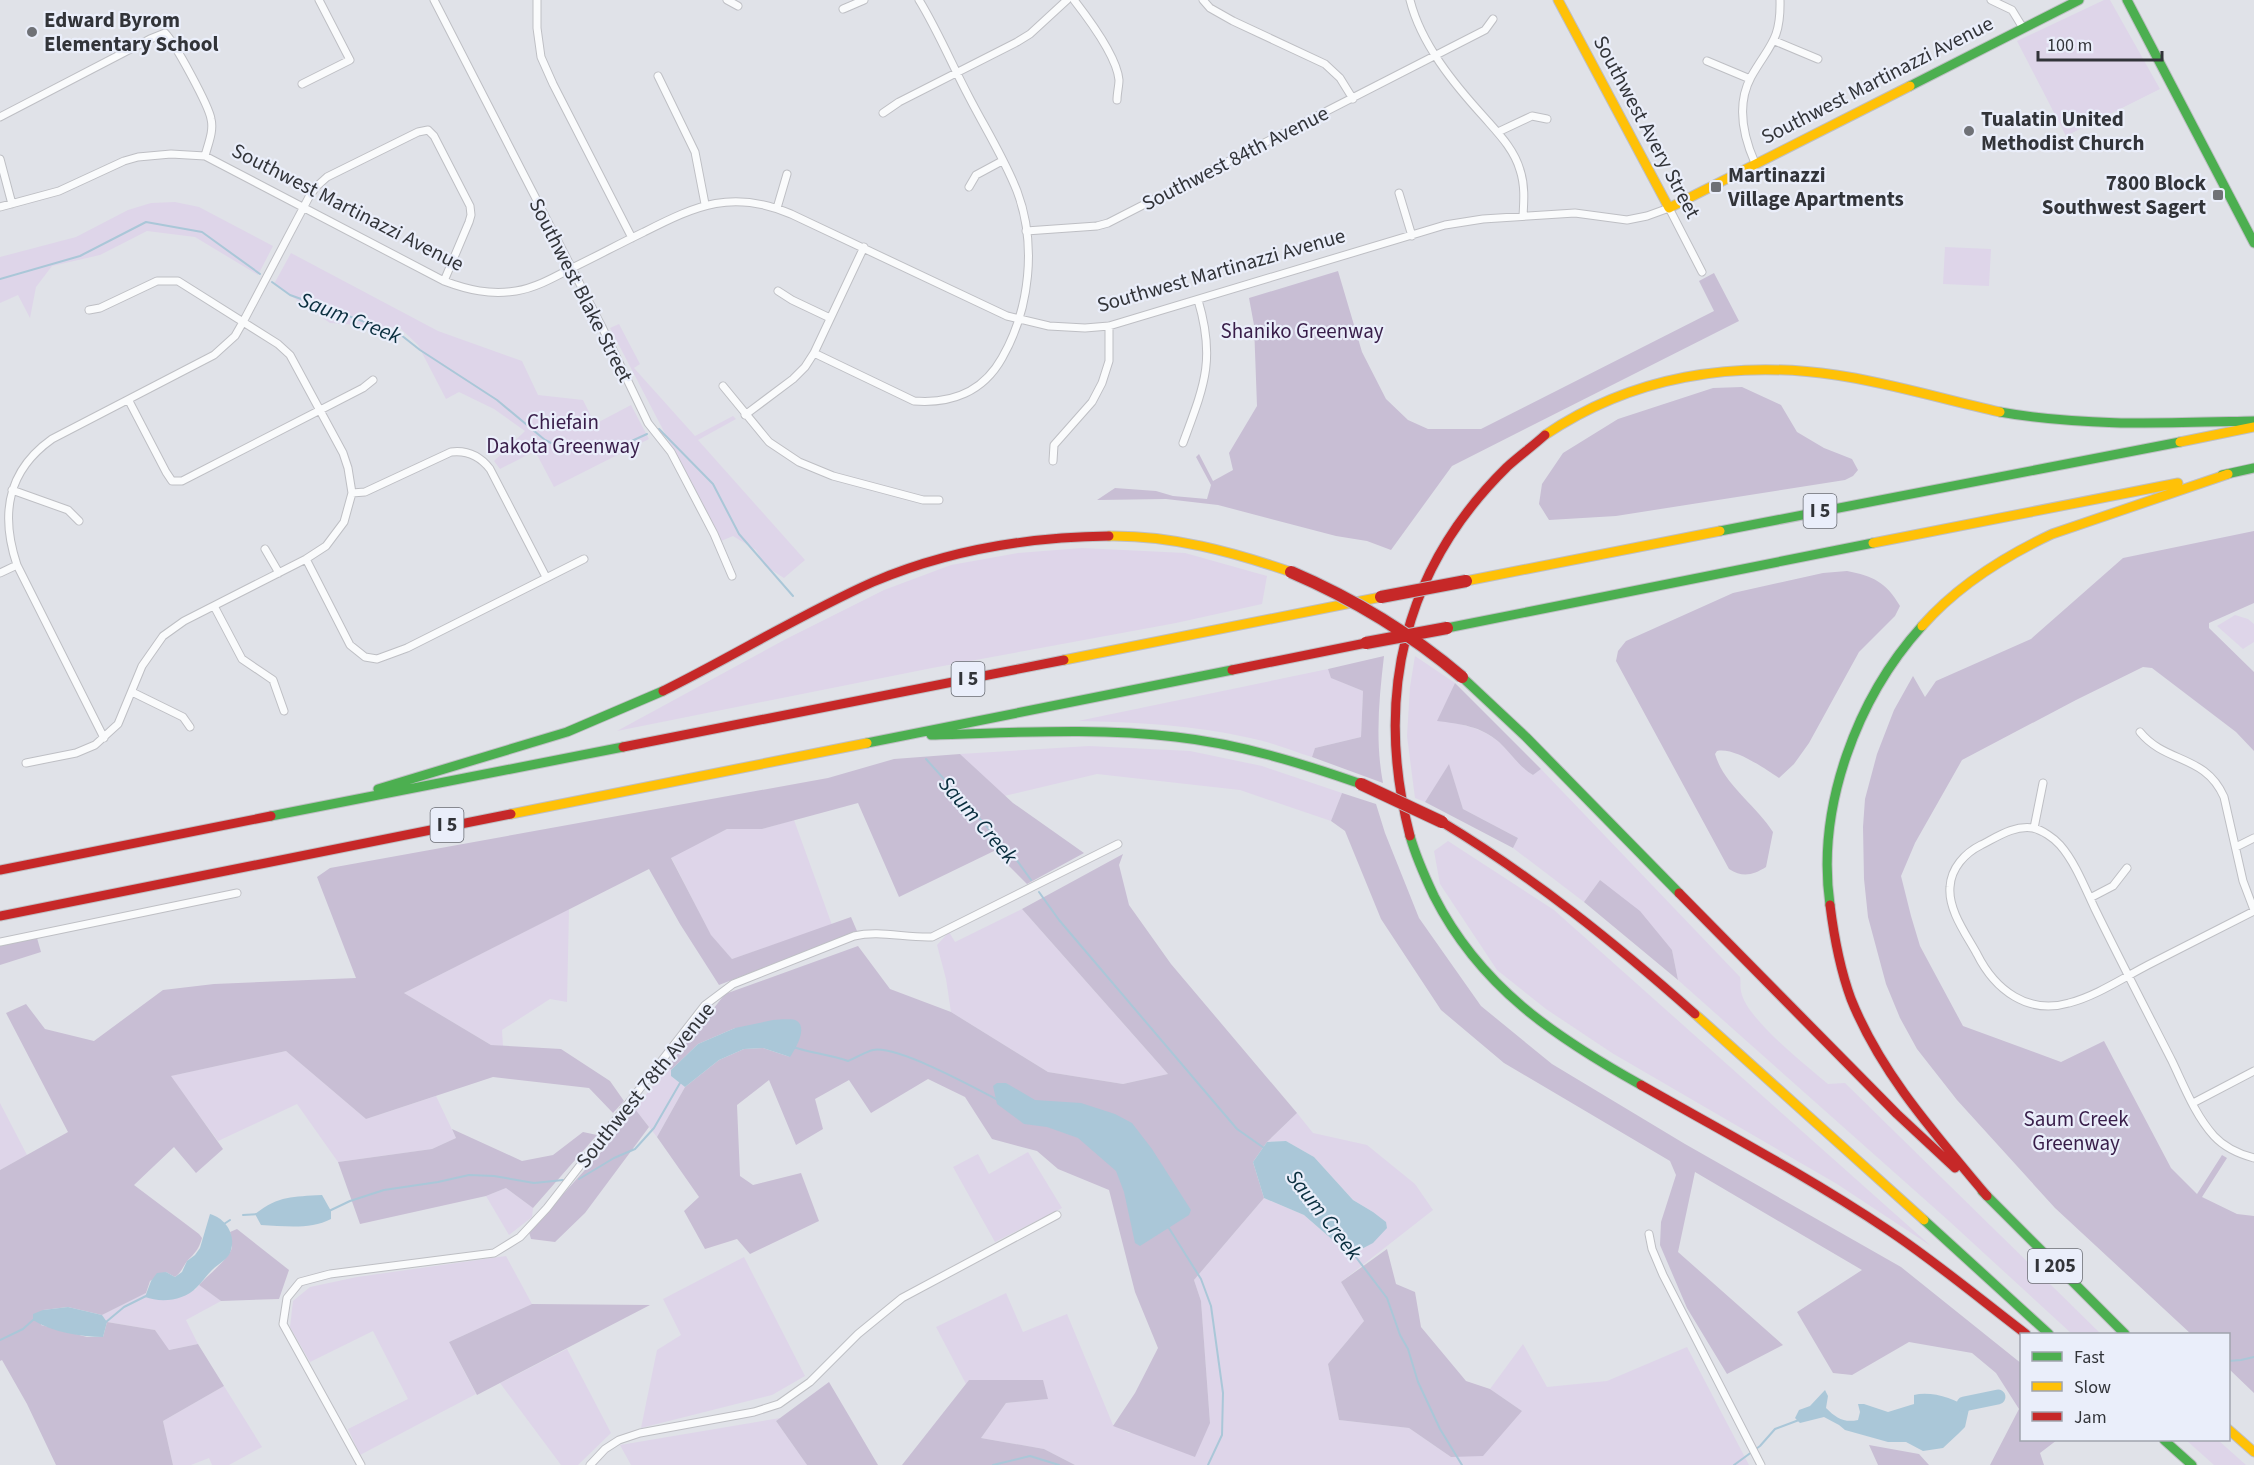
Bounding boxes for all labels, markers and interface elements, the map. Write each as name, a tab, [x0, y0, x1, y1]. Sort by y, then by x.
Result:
place label: Edward Byrom Elementary School	[44, 5, 218, 59]
street label: Southwest Martinazzi Avenue	[1756, 8, 1998, 152]
scale bar	[2038, 24, 2162, 62]
marker: Edward Byrom Elementary School	[25, 25, 39, 39]
street label: Southwest Avery Street	[1586, 30, 1708, 224]
text: 100 m	[2047, 33, 2092, 58]
street label: Southwest 84th Avenue	[1136, 98, 1334, 218]
place label: Tualatin United Methodist Church	[1981, 104, 2144, 158]
marker: Tualatin United Methodist Church	[1962, 124, 1976, 138]
street label: Southwest Martinazzi Avenue	[227, 135, 469, 279]
place label: Martinazzi Village Apartments	[1727, 160, 1904, 214]
place label: 7800 Block Southwest Sagert	[2042, 168, 2206, 222]
marker: Martinazzi Village Apartments	[1709, 180, 1723, 194]
marker: 7800 Block Southwest Sagert	[2211, 188, 2225, 202]
street label: Southwest Blake Street	[522, 193, 640, 387]
street label: Southwest Martinazzi Avenue	[1093, 220, 1349, 320]
water label: Saum Creek	[294, 284, 406, 352]
park label: Shaniko Greenway	[1220, 316, 1384, 346]
park label: Chiefain Dakota Greenway	[486, 407, 640, 461]
road number: I 5	[1804, 494, 1836, 528]
road number: I 5	[952, 662, 984, 696]
water label: Saum Creek	[931, 769, 1026, 871]
road number: I 5	[430, 808, 464, 842]
street label: Southwest 78th Avenue	[569, 996, 721, 1174]
park label: Saum Creek Greenway	[2023, 1104, 2129, 1158]
water label: Saum Creek	[1278, 1163, 1370, 1268]
road number: I 205	[2028, 1249, 2082, 1283]
legend	[2020, 1333, 2230, 1441]
text: Fast	[2074, 1345, 2105, 1370]
text: Slow	[2074, 1375, 2111, 1400]
text: Jam	[2074, 1405, 2107, 1430]

